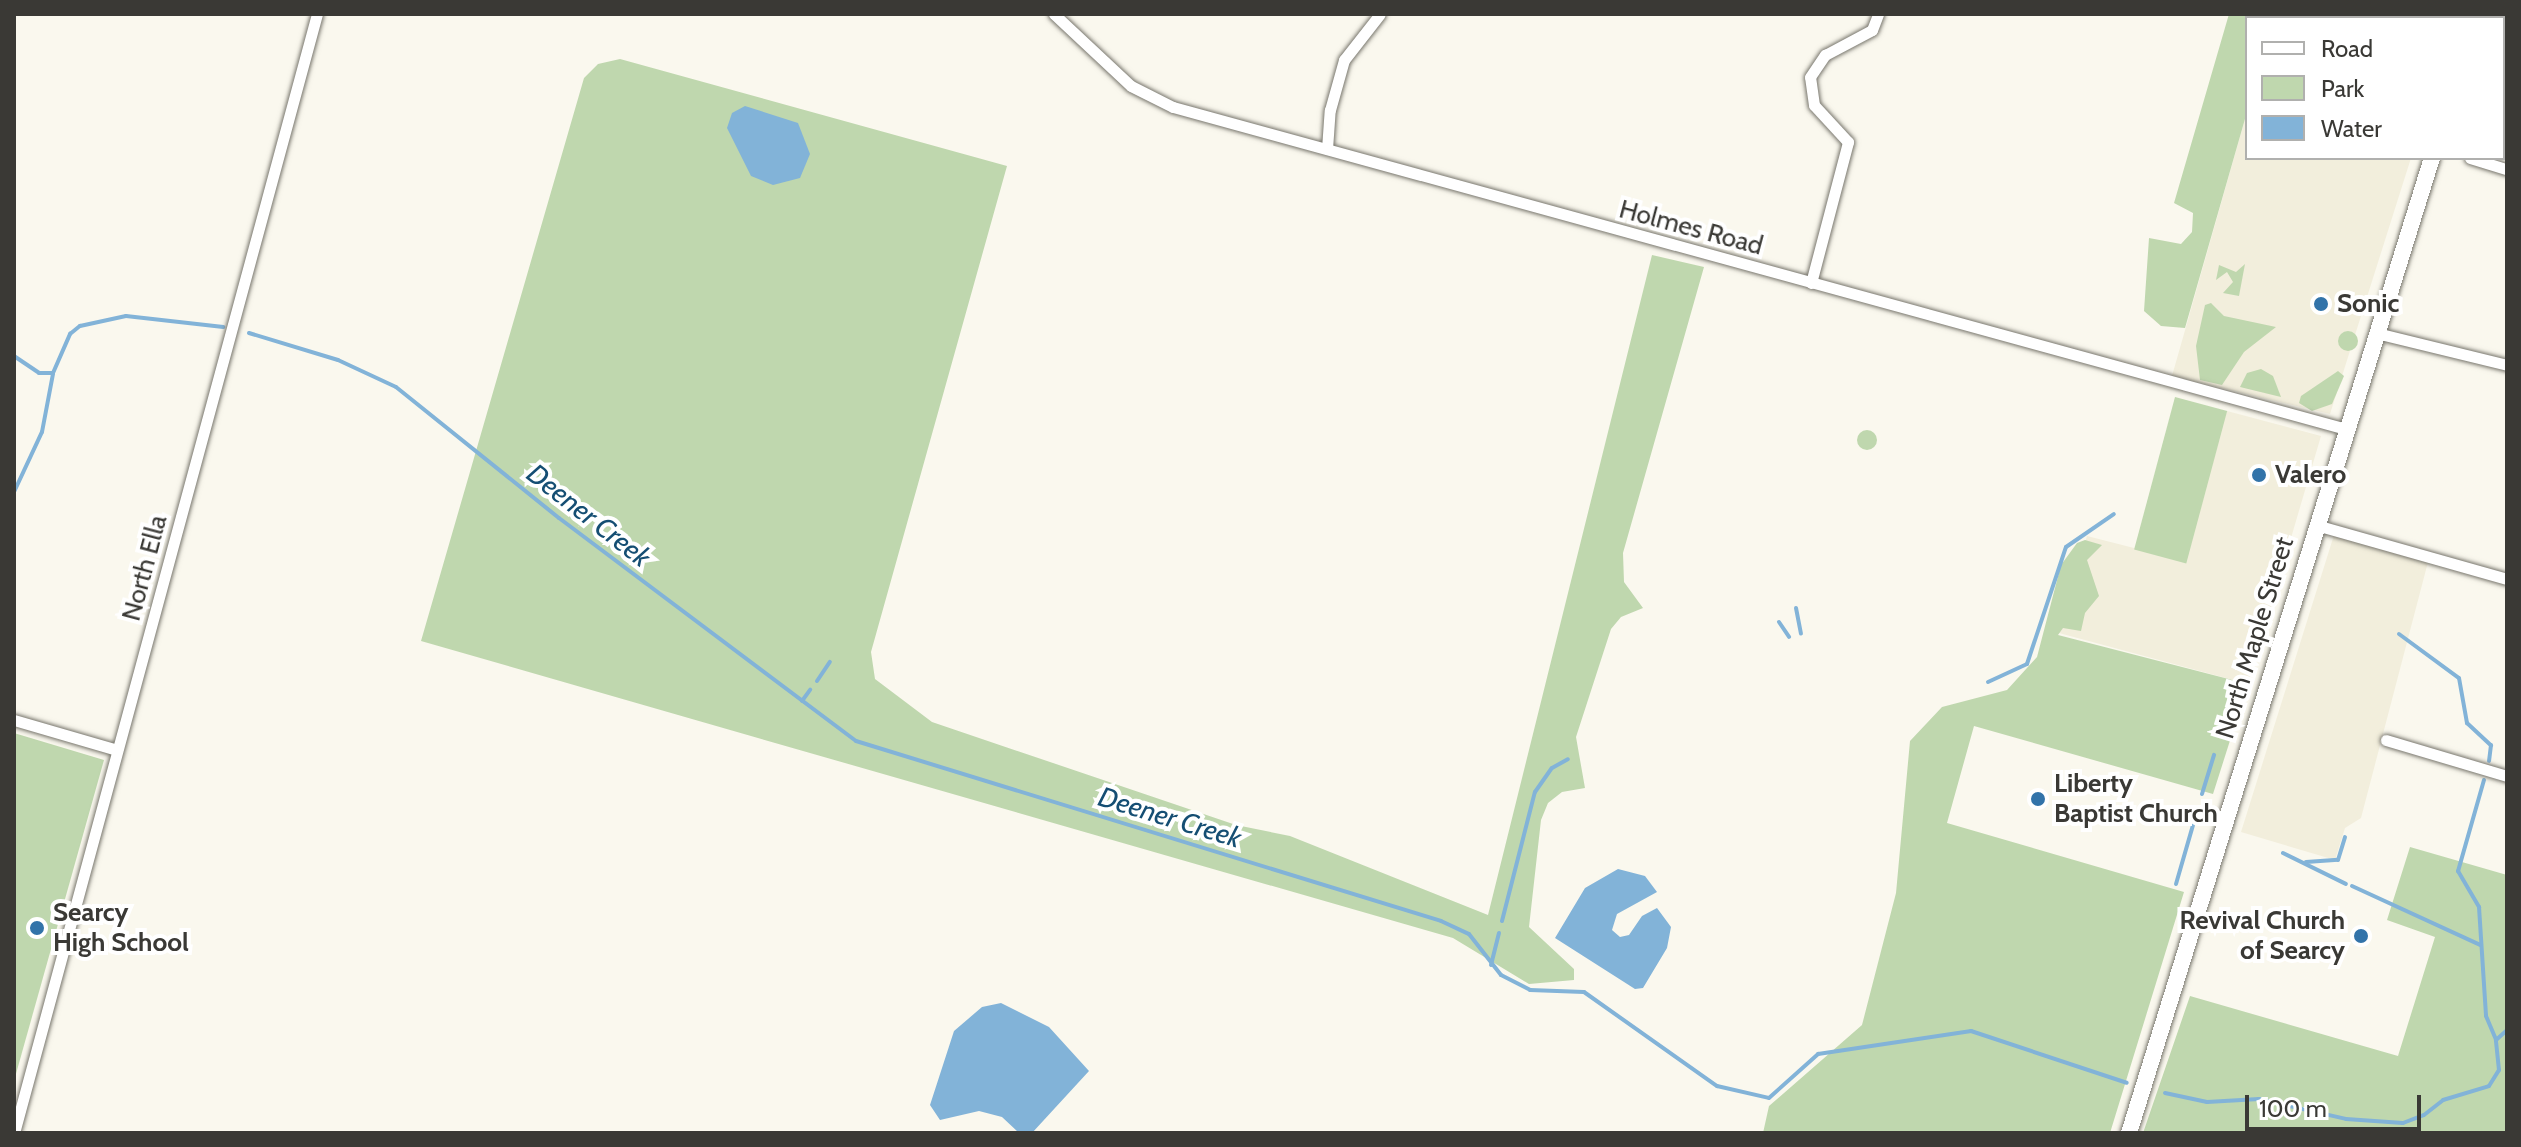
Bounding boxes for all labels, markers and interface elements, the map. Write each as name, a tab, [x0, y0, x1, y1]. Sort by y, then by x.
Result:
legend	[2245, 16, 2505, 160]
text: Road	[2321, 34, 2373, 63]
text: Park	[2321, 74, 2364, 103]
text: Water	[2321, 114, 2382, 143]
street label: Holmes Road	[1616, 194, 1766, 262]
place label: Sonic	[2337, 288, 2399, 320]
marker: Sonic	[2312, 295, 2330, 313]
water label: Deener Creek	[520, 456, 658, 574]
place label: Valero	[2275, 459, 2346, 491]
marker: Valero	[2250, 466, 2268, 484]
street label: North Ella	[116, 512, 174, 624]
street label: North Maple Street	[2210, 533, 2300, 743]
place label: Liberty Baptist Church	[2054, 768, 2218, 830]
water label: Deener Creek	[1094, 779, 1246, 855]
marker: Liberty Baptist Church	[2029, 790, 2047, 808]
place label: Searcy High School	[53, 897, 189, 958]
place label: Revival Church of Searcy	[2180, 905, 2345, 966]
marker: Searcy High School	[28, 919, 46, 937]
marker: Revival Church of Searcy	[2352, 927, 2370, 945]
scale bar	[2249, 1079, 2425, 1129]
text: 100 m	[2259, 1094, 2327, 1123]

